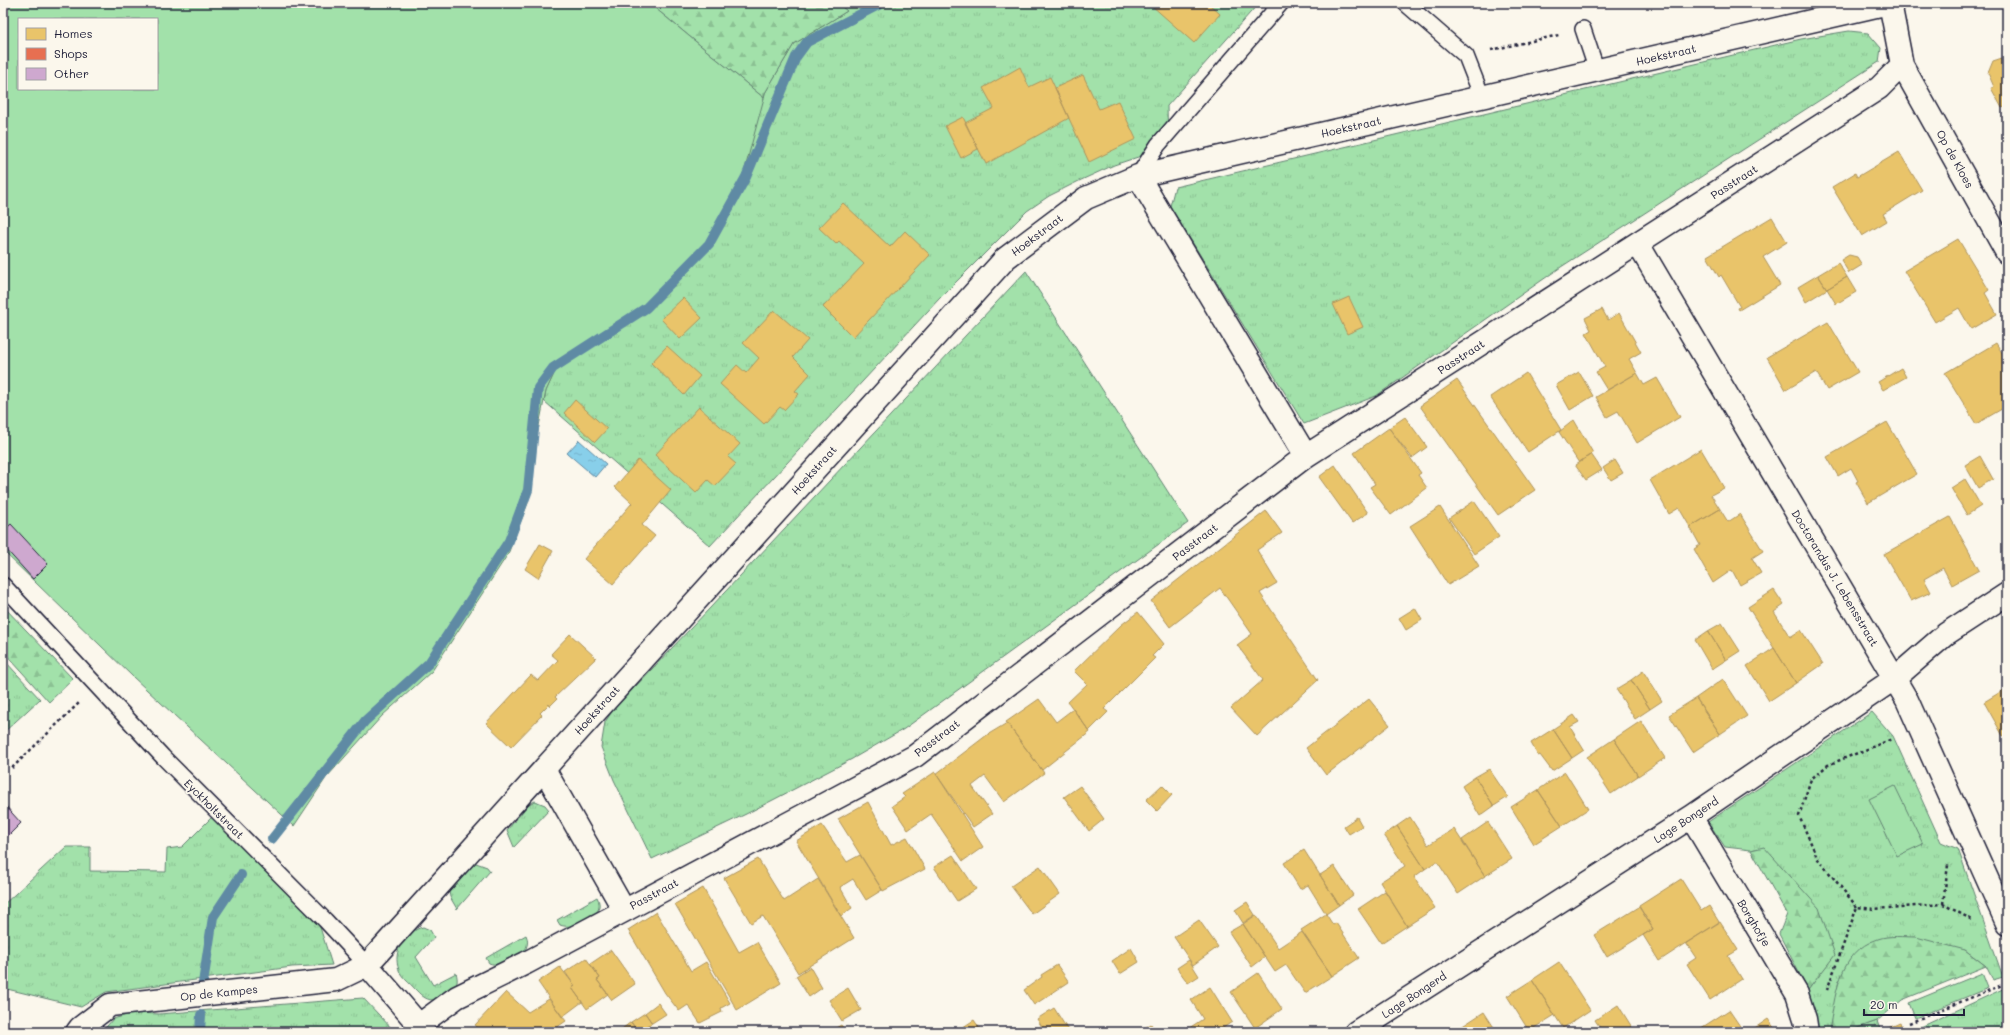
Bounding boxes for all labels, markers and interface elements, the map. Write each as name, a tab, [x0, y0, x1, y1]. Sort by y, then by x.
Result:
legend	[18, 18, 158, 90]
text: Homes	[54, 25, 93, 41]
street label: Hoekstraat	[1634, 40, 1698, 69]
text: Shops	[54, 45, 88, 61]
text: Other	[54, 65, 89, 81]
street label: Hoekstraat	[1319, 112, 1383, 141]
street label: Op de Kloes	[1933, 127, 1978, 191]
street label: Passtraat	[1707, 161, 1760, 202]
street label: Hoekstraat	[1008, 210, 1066, 259]
street label: Passtraat	[1434, 336, 1487, 377]
street label: Hoekstraat	[788, 442, 840, 497]
street label: Doctorandus J. Lebensstraat	[1789, 507, 1882, 649]
street label: Passtraat	[1169, 520, 1221, 564]
street label: Hoekstraat	[571, 682, 623, 737]
street label: Passtraat	[911, 716, 963, 760]
street label: Eyckholtstraat	[181, 775, 248, 842]
street label: Lage Bongerd	[1650, 793, 1721, 846]
street label: Passtraat	[627, 874, 681, 913]
street label: Borghofje	[1734, 896, 1775, 949]
street label: Lage Bongerd	[1378, 968, 1449, 1021]
street label: Op de Kampes	[180, 981, 258, 1004]
scale bar	[1864, 991, 1964, 1017]
text: 20 m	[1870, 996, 1898, 1012]

